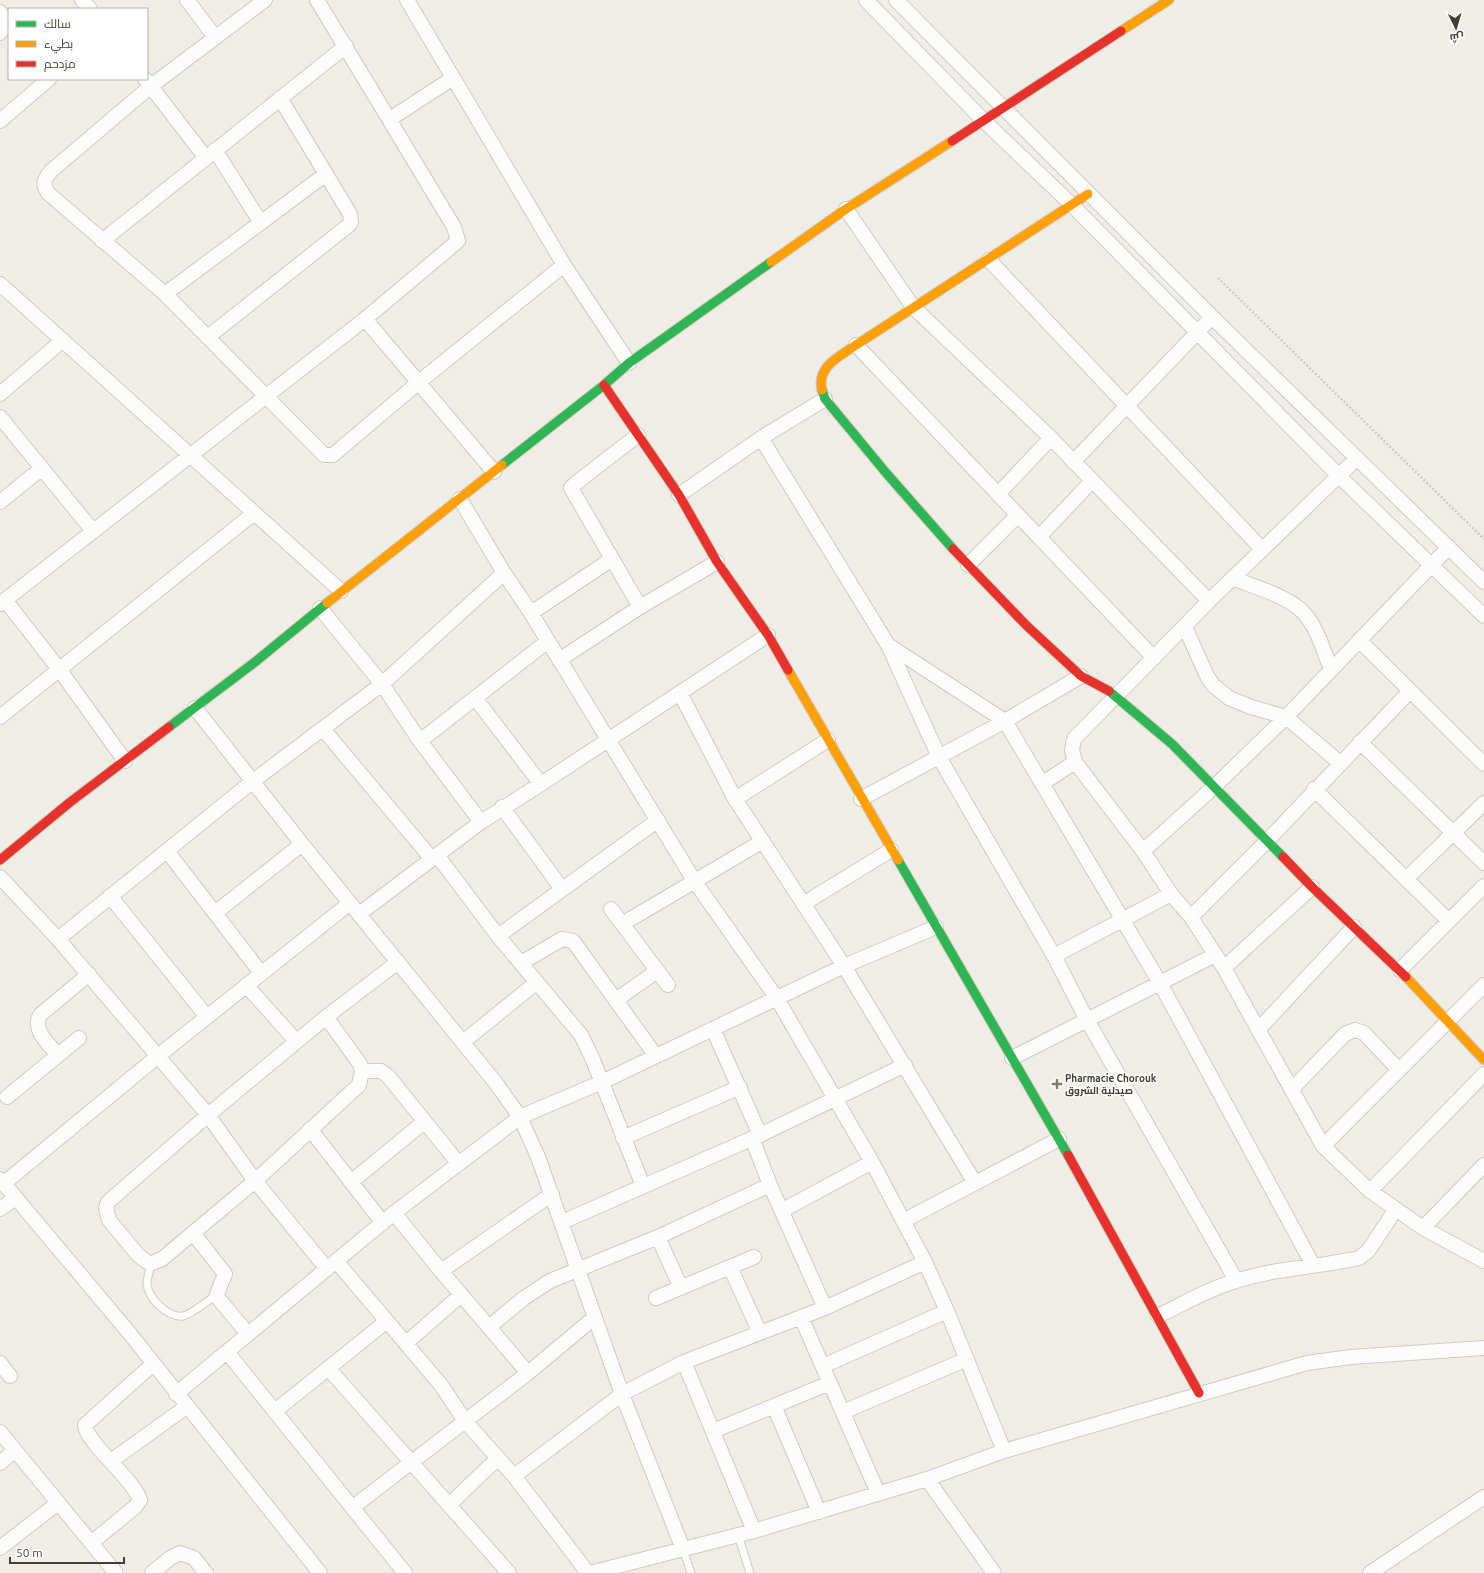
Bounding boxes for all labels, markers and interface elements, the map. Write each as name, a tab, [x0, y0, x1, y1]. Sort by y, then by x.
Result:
legend	[8, 8, 148, 80]
north arrow	[1436, 8, 1476, 48]
text: سالك	[44, 17, 71, 30]
text: ش	[1449, 30, 1464, 45]
text: بطيء	[44, 37, 73, 54]
text: مزدحم	[44, 57, 76, 72]
place label: Pharmacie Chorouk صيدلية الشروق	[1065, 1073, 1157, 1097]
marker: Pharmacie Chorouk صيدلية الشروق	[1052, 1079, 1062, 1089]
scale bar	[10, 1539, 124, 1565]
text: 50 m	[16, 1546, 43, 1559]

